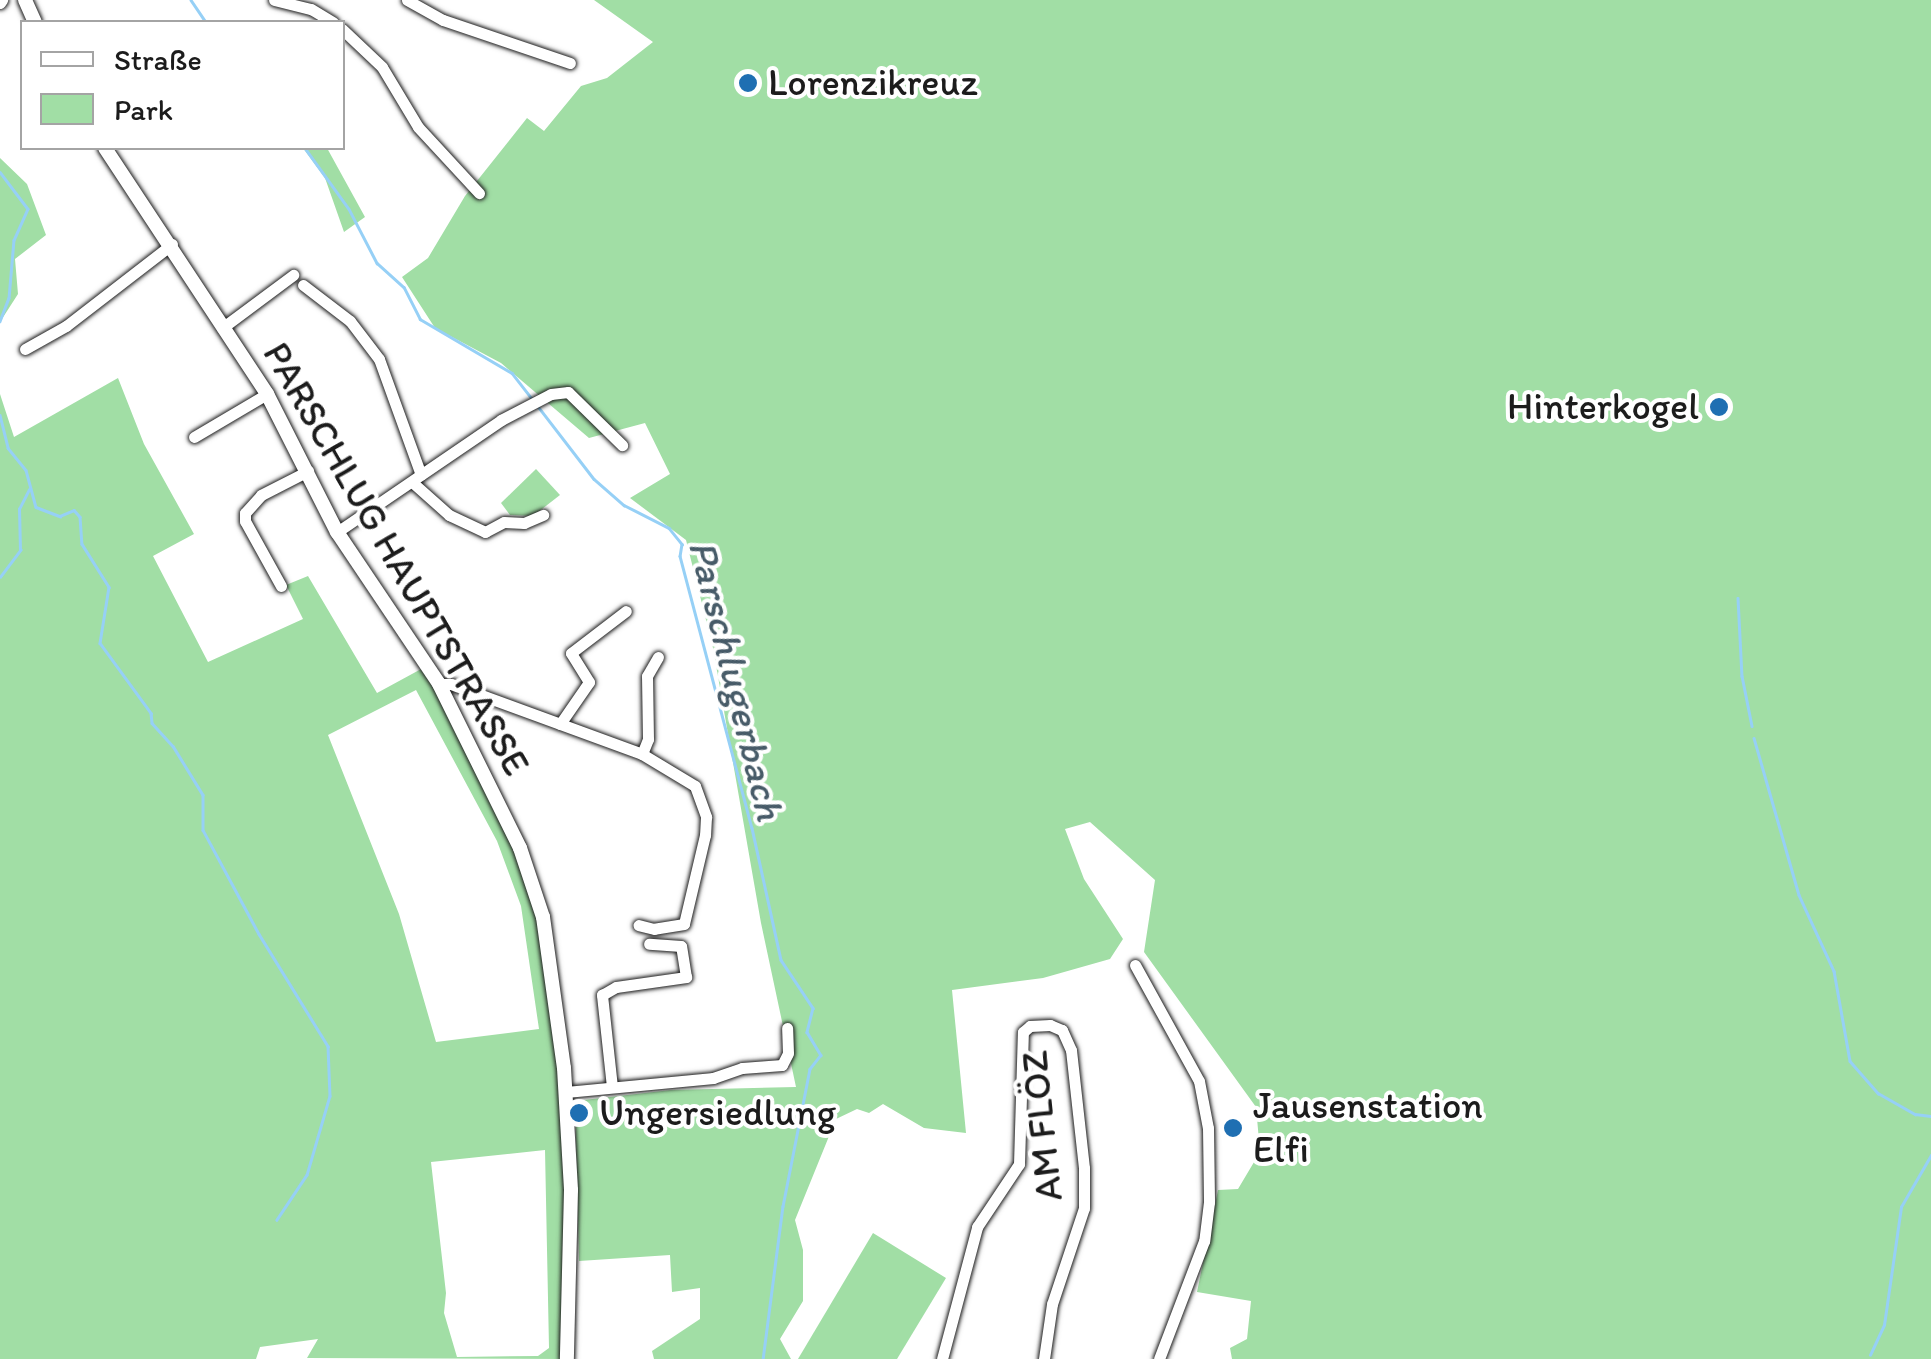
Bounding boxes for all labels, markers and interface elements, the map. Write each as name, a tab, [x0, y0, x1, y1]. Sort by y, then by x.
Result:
legend	[20, 20, 345, 150]
text: Straße	[114, 41, 202, 78]
place label: Lorenzikreuz	[768, 60, 978, 106]
marker: Lorenzikreuz	[737, 72, 759, 94]
text: Park	[114, 91, 173, 128]
street label: PARSCHLUG HAUPTSTRASSE	[253, 334, 539, 784]
place label: Hinterkogel	[1507, 384, 1699, 430]
marker: Hinterkogel	[1708, 396, 1730, 418]
water label: Parschlugerbach	[679, 535, 795, 825]
street label: AM FLÖZ	[1011, 1049, 1073, 1203]
place label: Jausenstation Elfi	[1253, 1083, 1483, 1172]
place label: Ungersiedlung	[599, 1090, 836, 1136]
marker: Ungersiedlung	[568, 1102, 590, 1124]
marker: Jausenstation Elfi	[1222, 1117, 1244, 1139]

